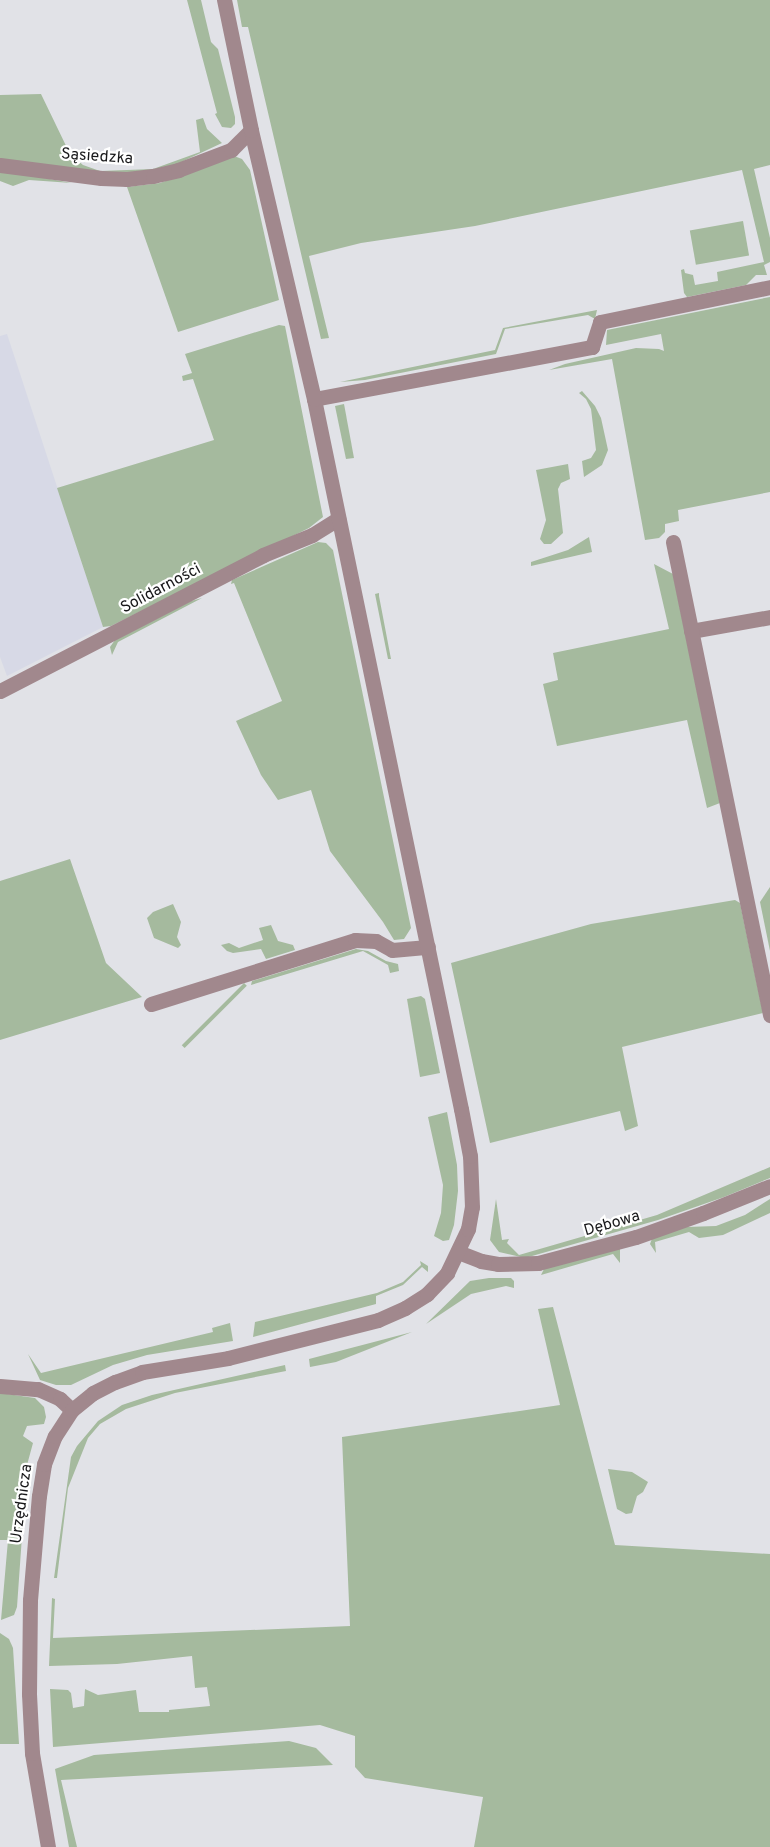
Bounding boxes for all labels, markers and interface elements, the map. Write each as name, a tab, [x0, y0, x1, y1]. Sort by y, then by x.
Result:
street label: Sąsiedzka	[60, 145, 134, 169]
street label: Solidarności	[118, 560, 204, 618]
street label: Dębowa	[582, 1207, 642, 1241]
street label: Urzędnicza	[7, 1463, 37, 1545]

